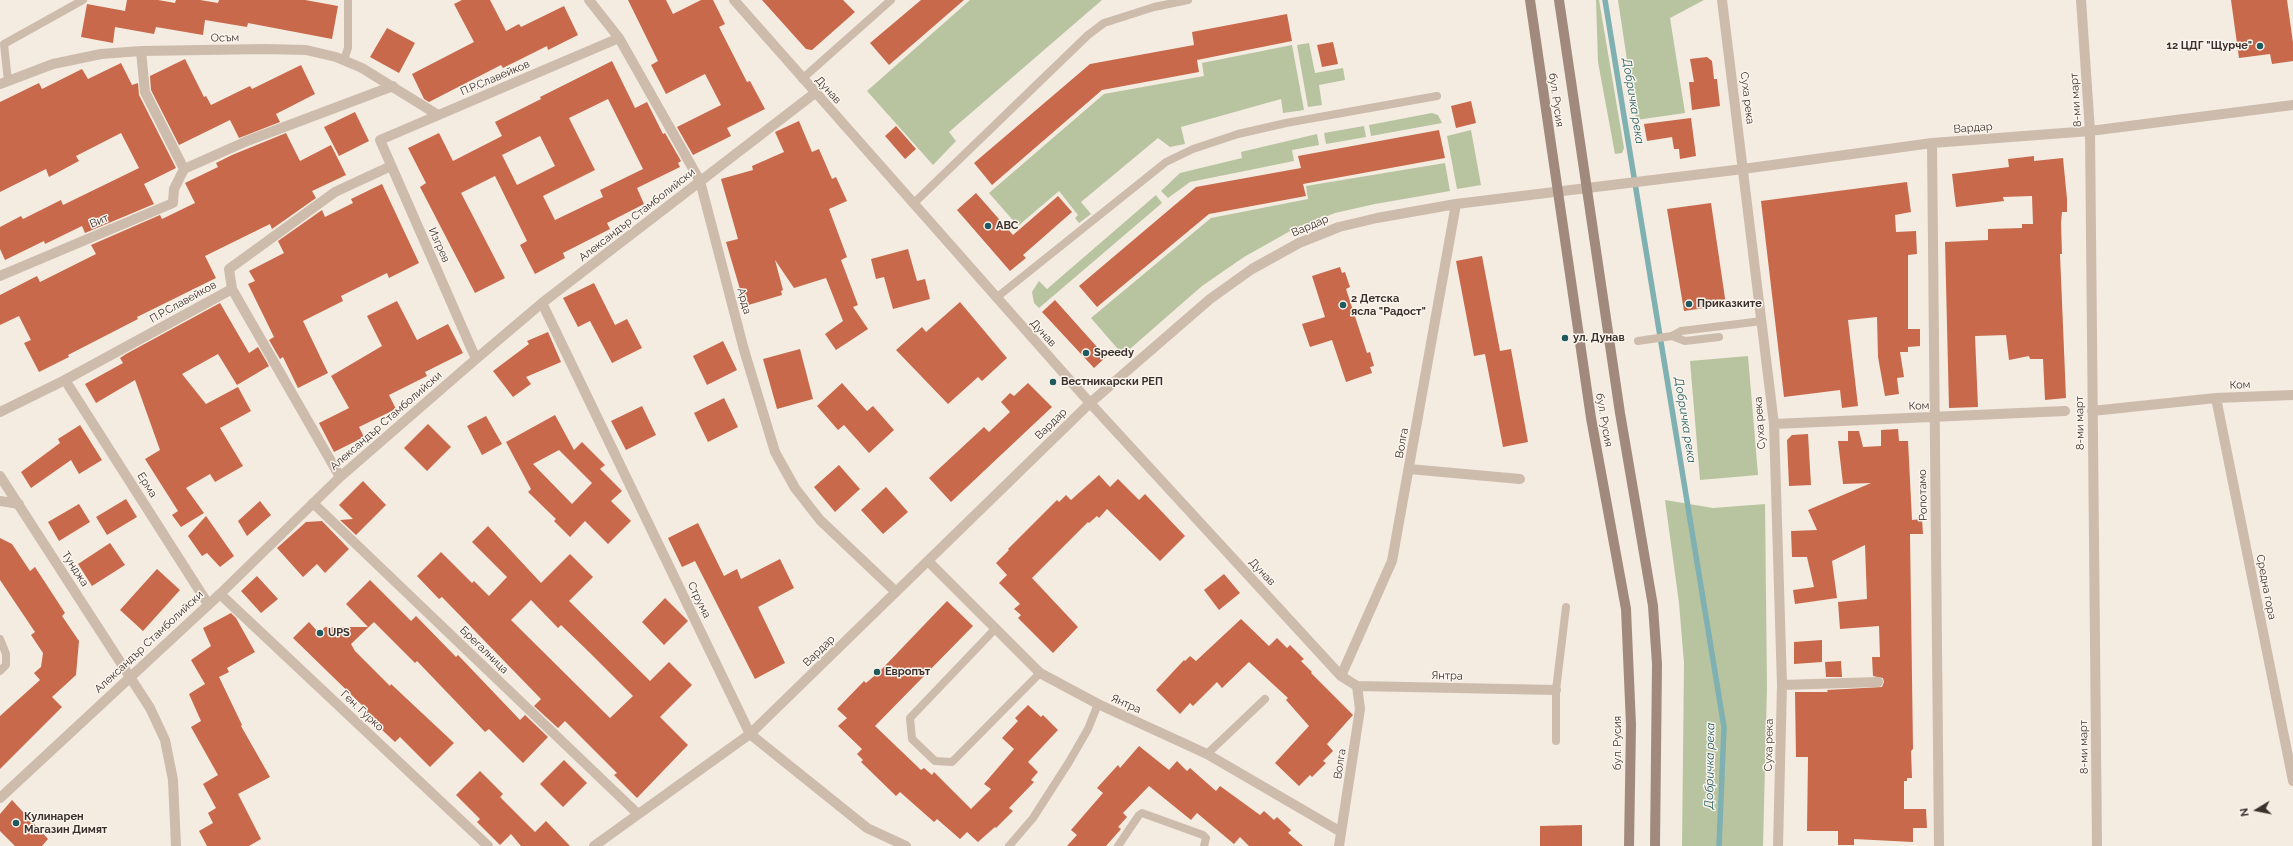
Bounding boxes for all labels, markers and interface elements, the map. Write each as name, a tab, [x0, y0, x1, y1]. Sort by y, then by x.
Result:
street label: Осъм	[211, 31, 239, 45]
place label: 12 ЦДГ "Щурче"	[2167, 39, 2252, 53]
marker: 12 ЦДГ "Щурче"	[2255, 41, 2265, 51]
street label: П.Р.Славейков	[458, 57, 532, 99]
water label: Добричка река	[1619, 57, 1647, 145]
street label: Суха река	[1737, 71, 1757, 125]
street label: бул. Русия	[1546, 72, 1566, 128]
street label: 8-ми март	[2068, 73, 2084, 127]
street label: Дунав	[812, 74, 844, 106]
street label: Вардар	[1953, 120, 1993, 136]
street label: Александър Стамболийски	[576, 166, 698, 264]
street label: Вит	[88, 211, 110, 231]
street label: Вардар	[1289, 212, 1331, 240]
place label: ABC	[996, 219, 1018, 233]
marker: ABC	[983, 221, 993, 231]
street label: Изгрев	[425, 225, 453, 265]
street label: П.Р.Славейков	[147, 278, 219, 326]
street label: Арда	[734, 286, 754, 316]
place label: 2 Детска ясла "Радост"	[1351, 292, 1426, 318]
place label: Приказките	[1697, 297, 1762, 311]
marker: Приказките	[1684, 299, 1694, 309]
marker: 2 Детска ясла "Радост"	[1338, 300, 1348, 310]
street label: Дунав	[1027, 317, 1059, 349]
place label: ул. Дунав	[1573, 331, 1625, 345]
marker: ул. Дунав	[1560, 333, 1570, 343]
place label: Speedy	[1094, 346, 1134, 360]
marker: Speedy	[1081, 348, 1091, 358]
street label: Александър Стамболийски	[327, 369, 445, 473]
place label: Вестникарски РЕП	[1061, 375, 1163, 389]
water label: Добричка река	[1671, 376, 1699, 464]
marker: Вестникарски РЕП	[1048, 377, 1058, 387]
street label: Ком	[2229, 378, 2251, 392]
street label: бул. Русия	[1593, 392, 1615, 448]
street label: Суха река	[1752, 396, 1768, 450]
street label: 8-ми март	[2073, 396, 2087, 450]
street label: Ком	[1908, 399, 1930, 413]
street label: Вардар	[1032, 406, 1070, 442]
street label: Волга	[1393, 427, 1411, 459]
street label: Ропотамо	[1916, 469, 1930, 521]
street label: Ерма	[134, 470, 160, 500]
street label: Тунджа	[59, 549, 91, 589]
street label: Средна гора	[2253, 553, 2279, 621]
street label: Дунав	[1246, 556, 1278, 588]
street label: Струма	[685, 580, 713, 620]
street label: Александър Стамболийски	[92, 588, 206, 696]
street label: Брегалница	[457, 624, 511, 676]
place label: UPS	[328, 626, 350, 640]
marker: UPS	[315, 628, 325, 638]
street label: Вардар	[800, 633, 838, 669]
place label: Европът	[885, 665, 930, 679]
marker: Европът	[872, 667, 882, 677]
street label: Янтра	[1431, 669, 1463, 683]
street label: Ген. Гурко	[338, 688, 386, 734]
street label: Янтра	[1109, 692, 1143, 716]
street label: бул. Русия	[1611, 716, 1625, 770]
street label: Суха река	[1762, 719, 1776, 771]
street label: 8-ми март	[2077, 720, 2091, 774]
water label: Добричка река	[1702, 723, 1718, 809]
street label: Волга	[1331, 748, 1349, 780]
north arrow	[2237, 790, 2277, 830]
text: N	[2238, 807, 2252, 817]
place label: Кулинарен Магазин Димят	[24, 810, 107, 836]
marker: Кулинарен Магазин Димят	[11, 818, 21, 828]

